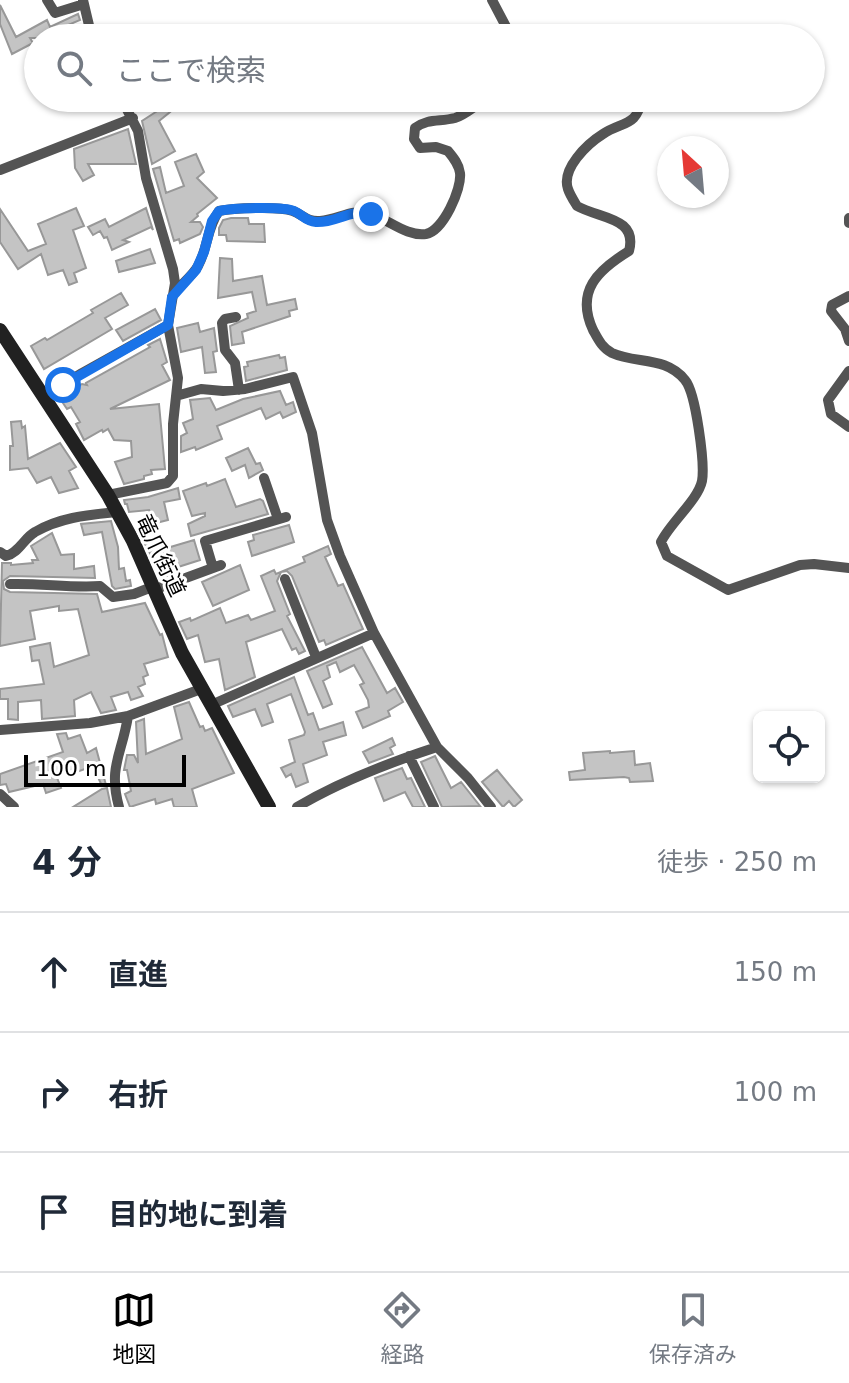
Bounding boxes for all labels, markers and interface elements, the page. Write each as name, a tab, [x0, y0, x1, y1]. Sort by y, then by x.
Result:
search box	[24, 24, 825, 112]
icon: search	[52, 46, 96, 90]
text: ここで検索	[116, 53, 266, 88]
north arrow	[657, 136, 729, 208]
route end	[353, 196, 389, 232]
route start	[45, 367, 81, 403]
street label: 竜爪街道	[131, 510, 190, 600]
map controls	[753, 711, 825, 783]
button: locate	[753, 711, 825, 783]
scale bar	[24, 751, 186, 787]
text: 100 m	[36, 756, 106, 781]
text: 4 分	[32, 842, 102, 882]
text: 徒歩 · 250 m	[657, 847, 817, 877]
icon: ahead	[32, 950, 76, 994]
text: 直進	[108, 957, 168, 992]
text: 150 m	[734, 957, 817, 987]
icon: right	[32, 1070, 76, 1114]
text: 右折	[108, 1077, 168, 1112]
text: 100 m	[734, 1077, 817, 1107]
icon: arrive	[32, 1190, 76, 1234]
text: 目的地に到着	[108, 1197, 288, 1232]
tab: 地図	[112, 1288, 156, 1368]
tab: 経路	[380, 1288, 425, 1368]
tab: 保存済み	[649, 1288, 737, 1368]

